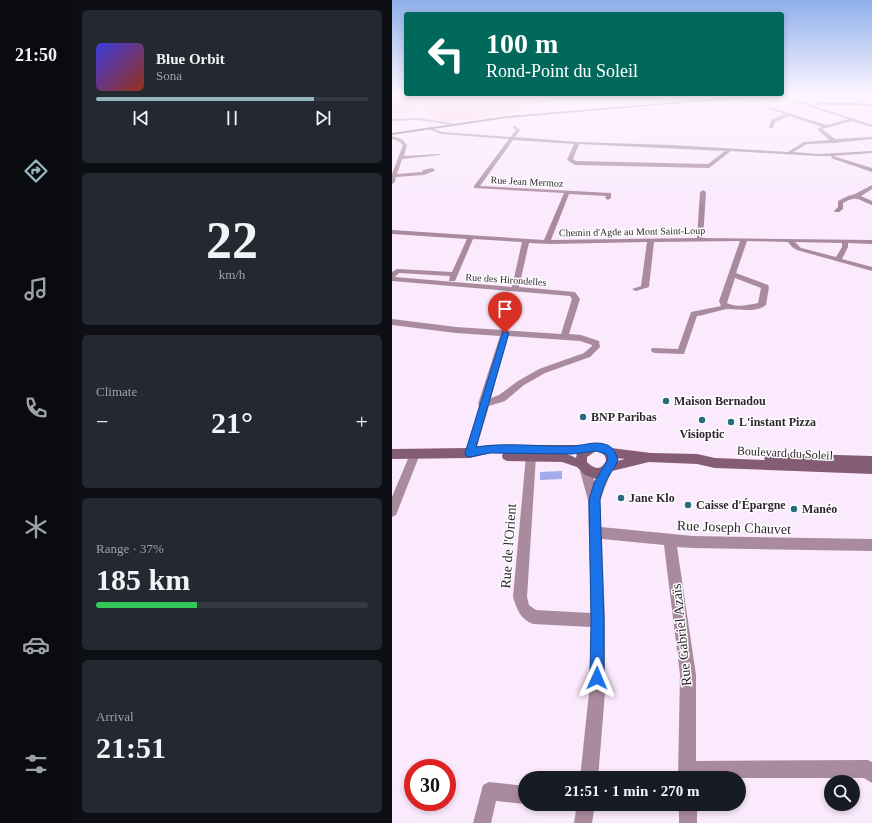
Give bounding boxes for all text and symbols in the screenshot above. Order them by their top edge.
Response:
icon: left [420,28,472,80]
text: 100 m [486,28,558,59]
text: 21:50 [15,45,57,65]
text: Blue Orbit [156,51,225,67]
text: Rond-Point du Soleil [486,61,638,81]
text: Sona [156,68,182,83]
icon: previous [130,107,152,129]
icon: pause [221,107,243,129]
icon: next [312,107,334,129]
icon: directions [22,157,50,185]
street label: Rue Jean Mermoz [490,174,564,189]
text: 22 [206,212,258,269]
street label: Chemin d'Agde au Mont Saint-Loup [559,225,705,238]
text: km/h [219,267,245,282]
street label: Rue des Hirondelles [465,271,547,288]
icon: music [22,275,50,303]
pin [488,292,522,333]
icon: arrive [494,298,516,320]
text: Climate [96,384,137,399]
icon: phone [22,394,50,422]
place label: Maison Bernadou [674,394,766,408]
marker: Maison Bernadou [661,396,671,406]
text: 21° [211,406,253,439]
text: − [96,409,108,434]
text: + [356,409,368,434]
place label: BNP Paribas [591,410,657,424]
marker: BNP Paribas [578,412,588,422]
marker: Visioptic [697,415,707,425]
place label: L'instant Pizza [739,415,816,429]
marker: L'instant Pizza [726,417,736,427]
place label: Visioptic [680,427,725,441]
street label: Boulevard du Soleil [737,443,834,463]
place label: Jane Klo [629,491,675,505]
marker: Jane Klo [616,493,626,503]
place label: Caisse d'Épargne [696,498,786,512]
marker: Caisse d'Épargne [683,500,693,510]
place label: Manéo [802,502,837,516]
street label: Rue de l'Orient [498,503,519,589]
marker: Manéo [789,504,799,514]
icon: climate [22,513,50,541]
street label: Rue Joseph Chauvet [677,518,791,537]
text: Range · 37% [96,541,164,556]
text: 185 km [96,563,190,596]
street label: Rue Gabriel Azaïs [669,583,694,687]
icon: car [22,631,50,659]
position arrow [576,657,618,699]
text: Arrival [96,709,134,724]
text: 21:51 [96,731,166,764]
icon: filters [22,750,50,778]
speed limit sign: 30 [404,759,456,811]
map controls [824,775,860,811]
button: search [824,775,860,811]
text: 21:51 · 1 min · 270 m [565,783,700,799]

